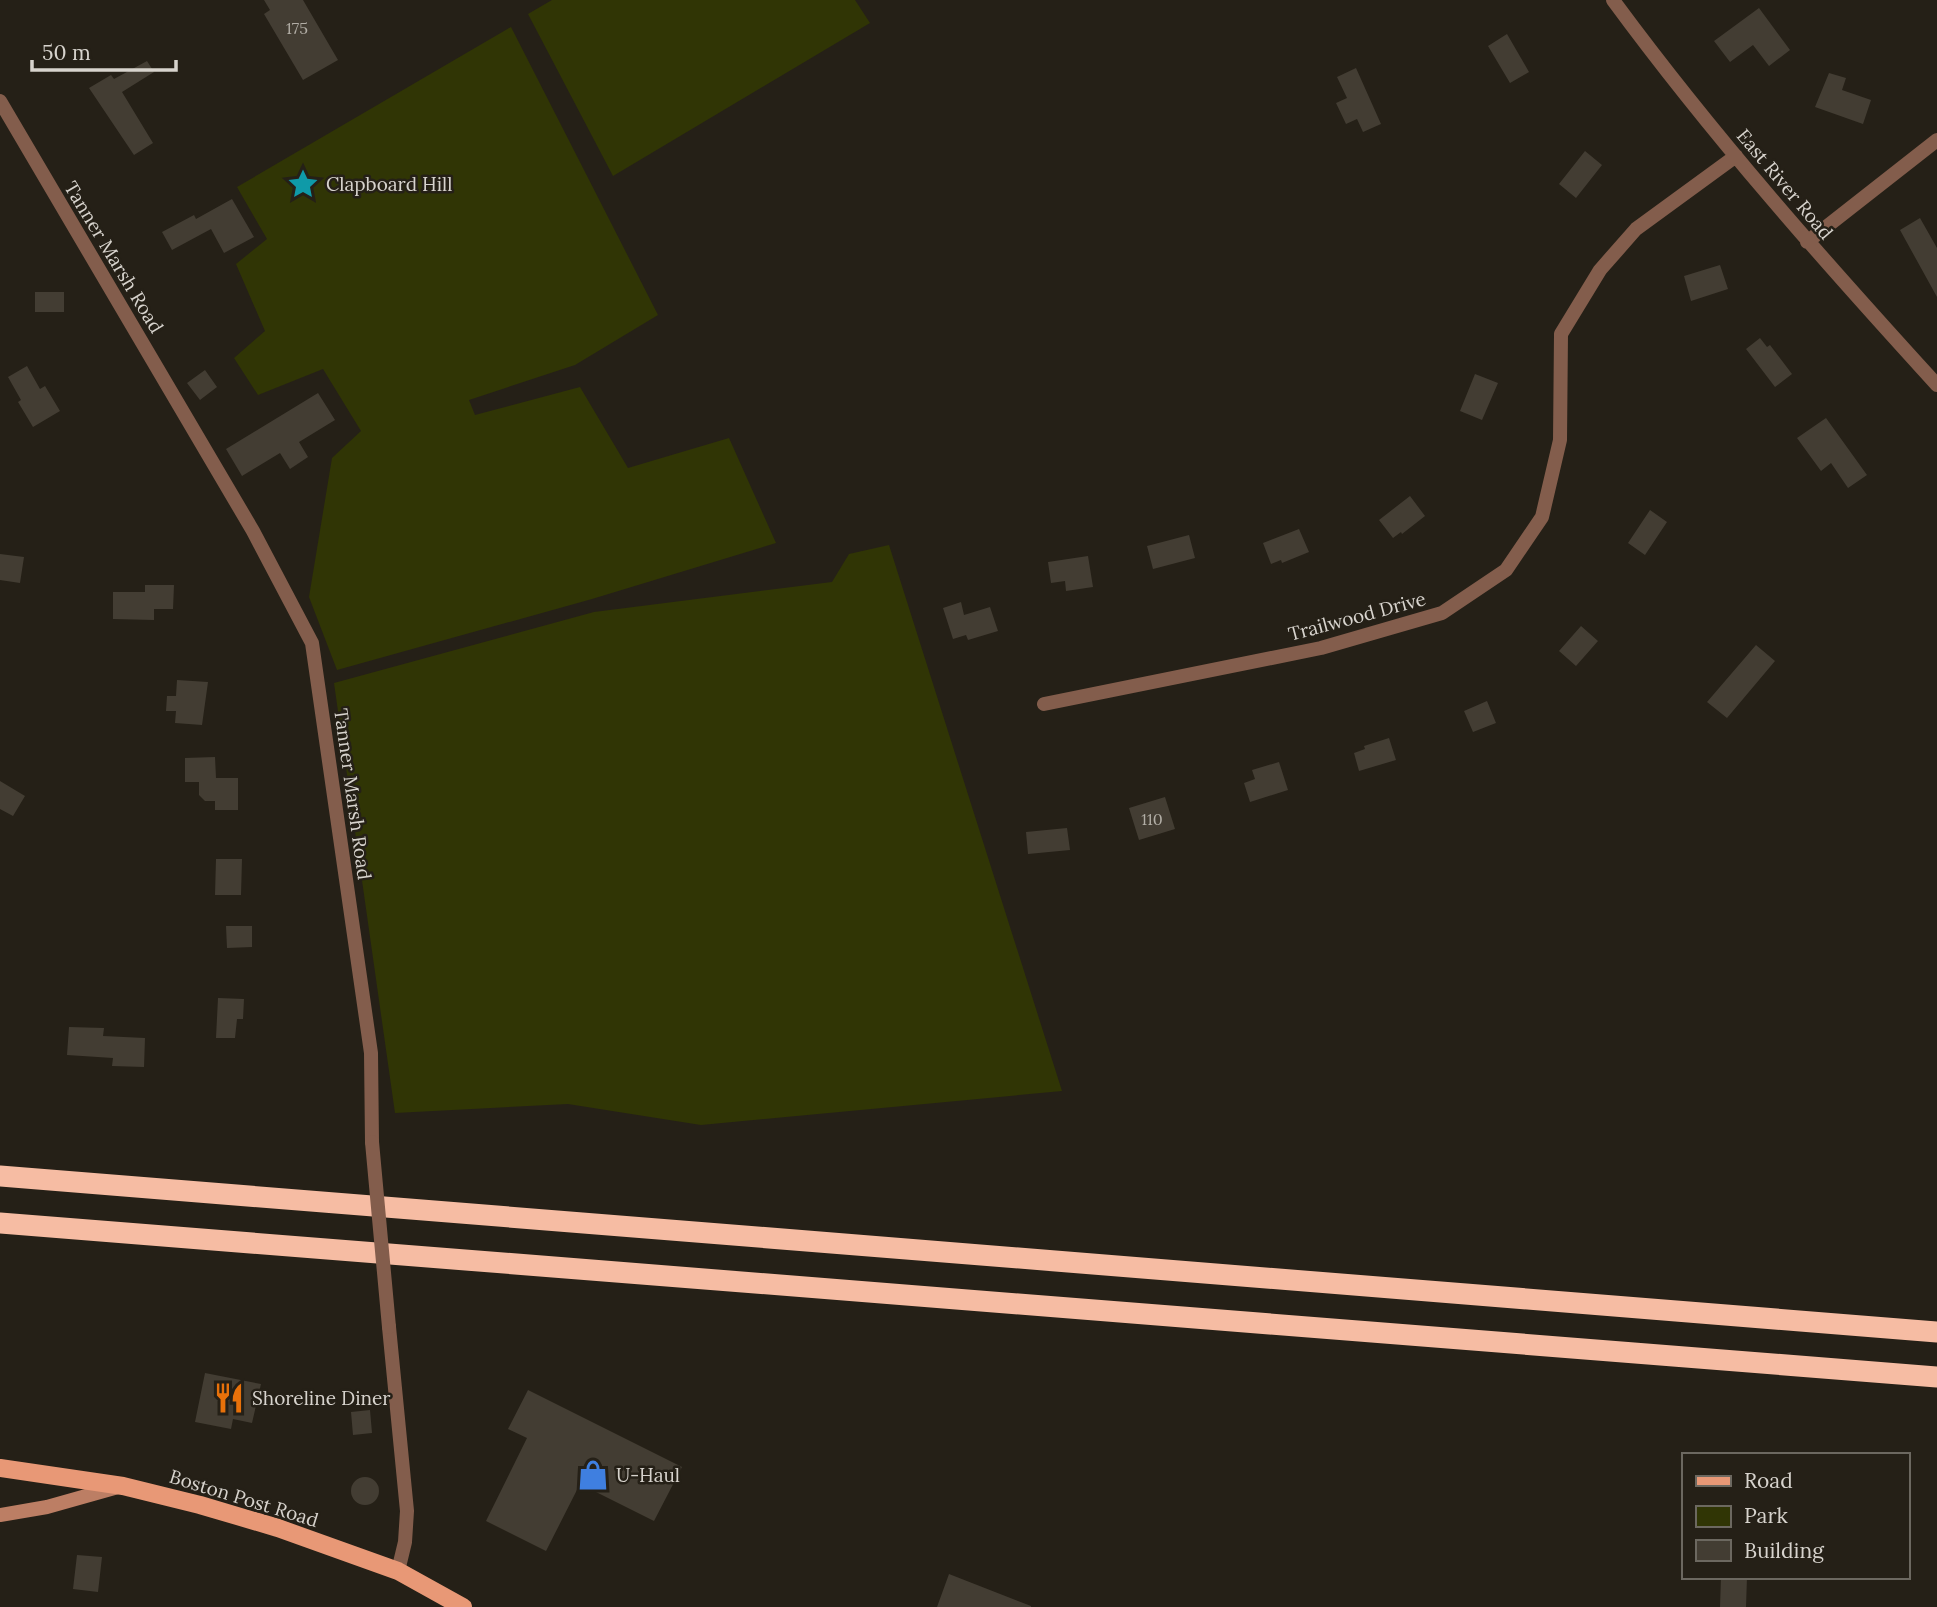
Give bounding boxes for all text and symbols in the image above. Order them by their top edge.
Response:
house number: 175 [286,18,308,38]
scale bar [32,28,175,72]
text: 50 m [42,39,91,66]
street label: East River Road [1732,124,1838,244]
place icon: Clapboard Hill [286,167,320,201]
place label: Clapboard Hill [326,172,452,196]
street label: Tanner Marsh Road [59,177,169,337]
street label: Trailwood Drive [1286,586,1428,646]
street label: Tanner Marsh Road [329,707,377,881]
house number: 110 [1141,809,1163,829]
restaurant icon: Shoreline Diner [212,1381,246,1415]
place label: Shoreline Diner [252,1386,391,1410]
legend [1682,1453,1909,1579]
shop icon: U-Haul [576,1458,610,1492]
place label: U-Haul [616,1463,680,1487]
street label: Boston Post Road [167,1464,321,1532]
text: Road [1744,1467,1793,1494]
text: Park [1744,1502,1788,1529]
text: Building [1744,1537,1824,1564]

